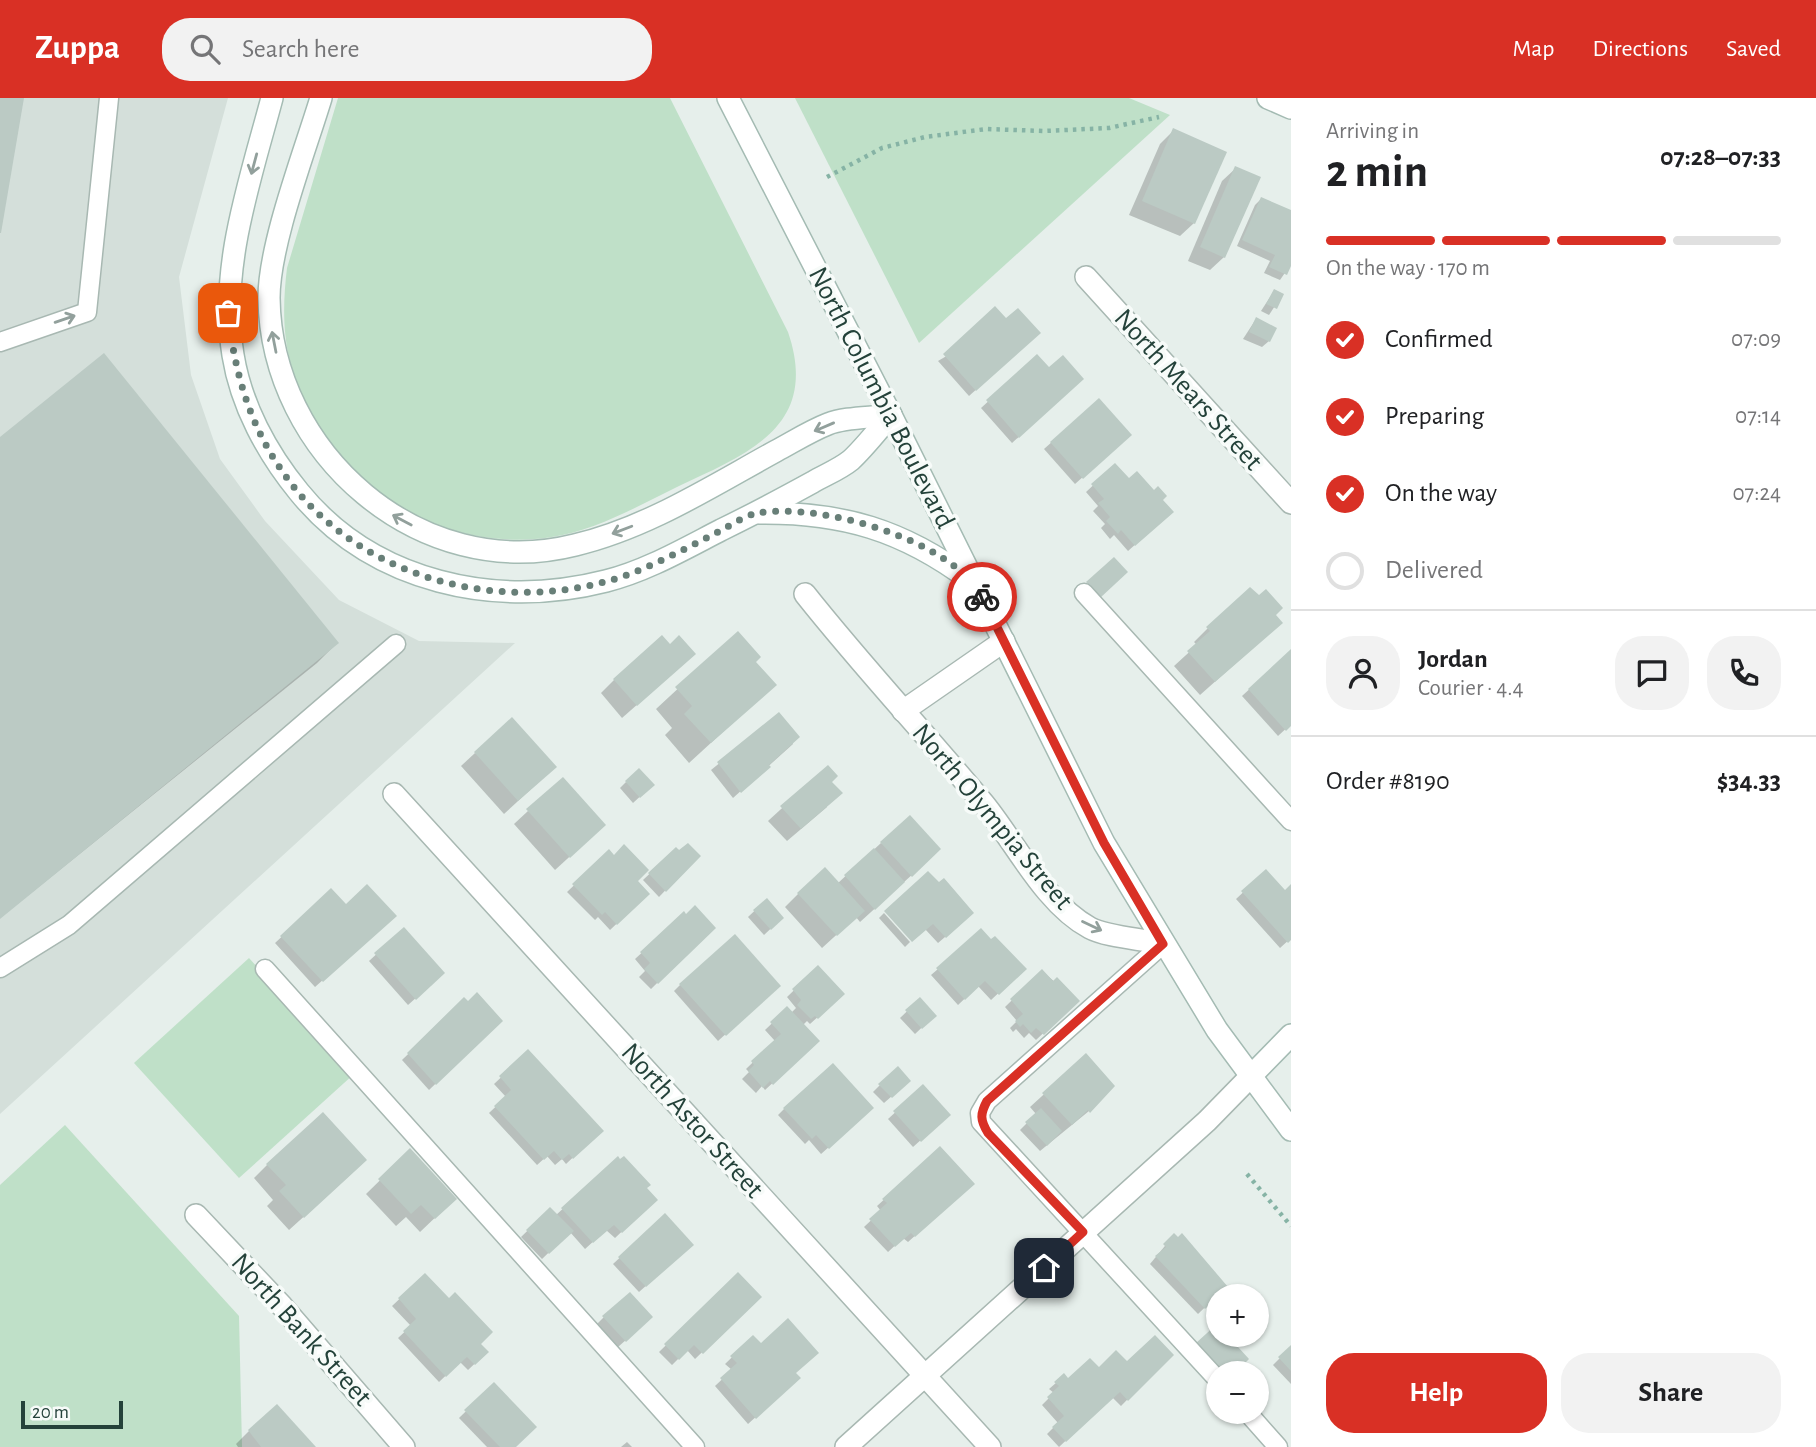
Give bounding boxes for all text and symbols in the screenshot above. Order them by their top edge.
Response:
search box [162,18,652,81]
icon: search [186,30,224,68]
text: Zuppa [35,32,120,65]
text: Search here [242,36,359,62]
text: Map [1512,37,1554,61]
text: Directions [1592,37,1688,61]
text: Saved [1726,37,1781,61]
text: Arriving in [1326,120,1419,143]
text: 07:28–07:33 [1660,144,1781,170]
text: 2 min [1326,149,1428,195]
one-way arrow [247,152,260,175]
text: On the way · 170 m [1326,257,1490,280]
street label: North Columbia Boulevard [803,263,959,533]
pin [198,283,258,343]
icon: bag [209,294,247,332]
street label: North Mears Street [1109,304,1267,476]
one-way arrow [53,312,75,324]
icon: check [1326,321,1364,359]
text: Confirmed [1385,326,1493,352]
text: 07:09 [1731,328,1781,351]
one-way arrow [266,331,280,354]
icon: check [1326,398,1364,436]
text: Preparing [1385,403,1484,429]
text: 07:14 [1735,405,1781,428]
one-way arrow [814,421,835,434]
icon: check [1326,475,1364,513]
text: On the way [1385,480,1497,506]
text: 07:24 [1732,482,1781,505]
one-way arrow [393,513,413,527]
one-way arrow [611,524,633,537]
text: Delivered [1385,557,1483,583]
courier [947,562,1017,632]
icon: bike [963,578,1001,616]
button: person [1326,636,1400,710]
button: chat [1615,636,1689,710]
button: phone [1707,636,1781,710]
text: Jordan [1418,646,1488,672]
text: Courier · 4.4 [1418,677,1524,700]
street label: North Olympia Street [906,719,1078,915]
text: Order #8190 [1326,768,1450,794]
text: $34.33 [1717,768,1781,794]
one-way arrow [1081,920,1102,933]
street label: North Astor Street [616,1038,768,1204]
pin [1014,1238,1074,1298]
street label: North Bank Street [225,1248,377,1412]
icon: home [1025,1249,1063,1287]
map controls [1206,1284,1269,1424]
button: + [1206,1284,1269,1347]
button: Help [1326,1353,1547,1433]
button: Share [1561,1353,1781,1433]
button: − [1206,1361,1269,1424]
scale bar [21,1398,122,1430]
text: 20 m [32,1403,69,1422]

